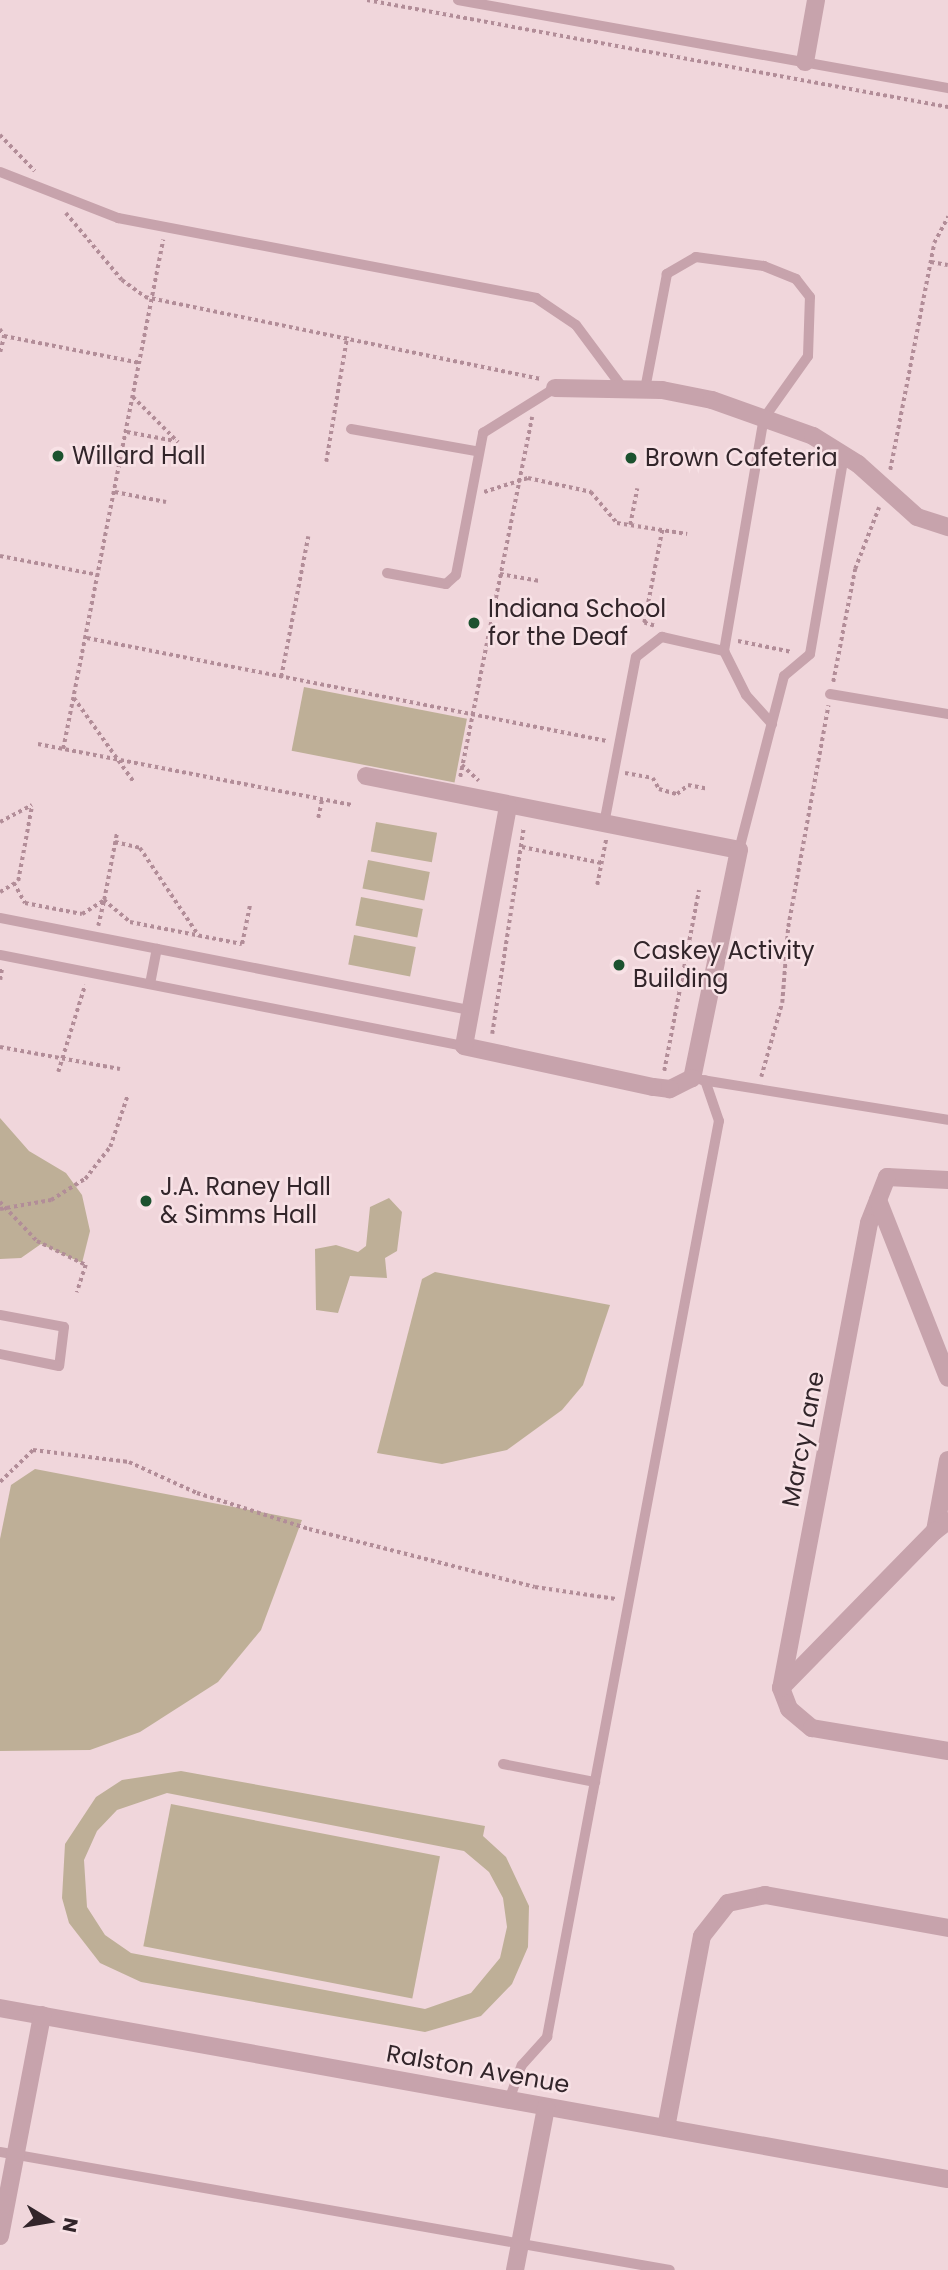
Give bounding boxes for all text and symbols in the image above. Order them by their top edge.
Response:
place label: Willard Hall [72,442,206,470]
place label: Brown Cafeteria [645,444,838,472]
marker: Willard Hall [50,448,66,464]
marker: Brown Cafeteria [623,450,639,466]
place label: Indiana School for the Deaf [488,595,666,651]
marker: Indiana School for the Deaf [466,615,482,631]
place label: Caskey Activity Building [633,937,814,993]
marker: Caskey Activity Building [611,957,627,973]
place label: J.A. Raney Hall & Simms Hall [160,1173,331,1229]
marker: J.A. Raney Hall & Simms Hall [138,1193,154,1209]
street label: Marcy Lane [776,1369,830,1509]
street label: Ralston Avenue [384,2039,572,2099]
north arrow [14,2186,84,2256]
text: N [55,2216,85,2235]

